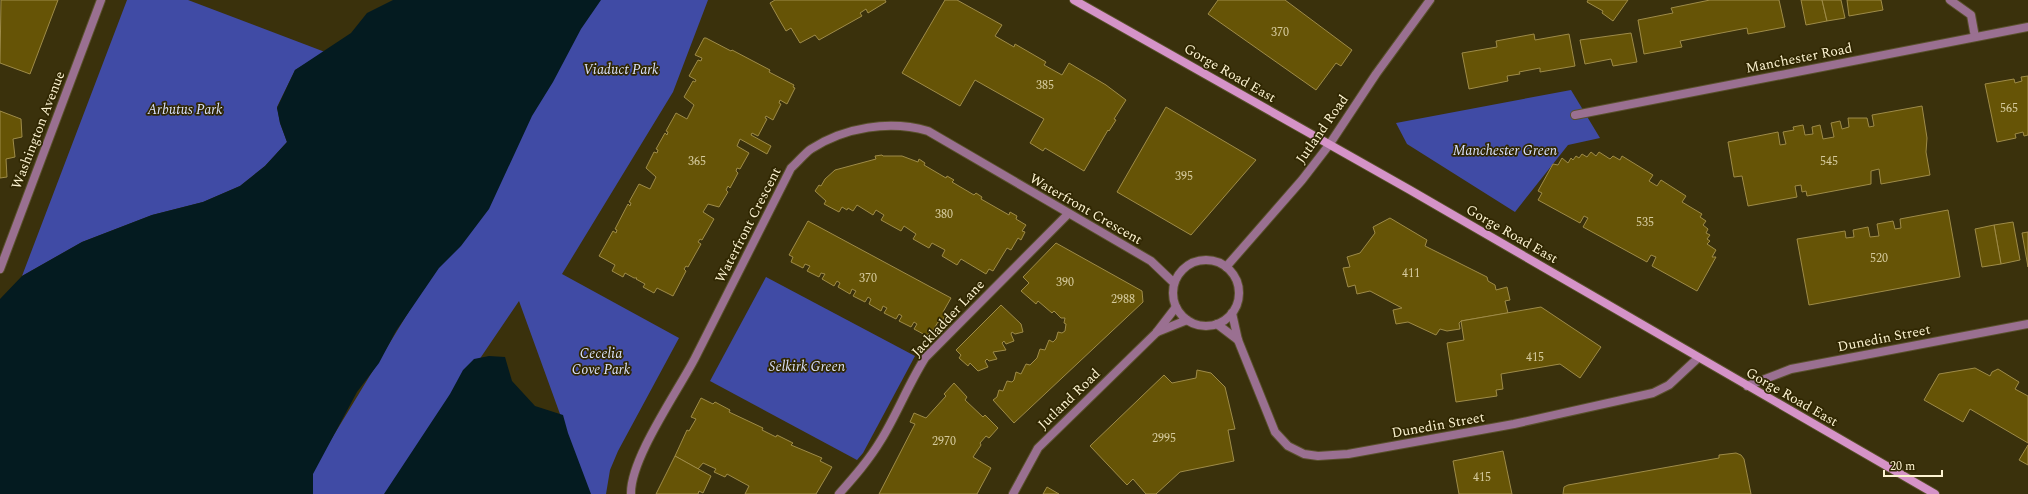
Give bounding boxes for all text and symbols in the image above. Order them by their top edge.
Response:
house number: 370 [1271,23,1289,42]
street label: Manchester Road [1744,37,1854,79]
street label: Gorge Road East [1180,38,1280,108]
park label: Viaduct Park [583,59,659,80]
street label: Washington Avenue [6,68,70,192]
house number: 385 [1036,76,1054,95]
street label: Jutland Road [1290,90,1354,168]
park label: Arbutus Park [146,99,223,120]
house number: 565 [2000,99,2018,118]
park label: Manchester Green [1453,140,1558,161]
house number: 365 [688,152,706,171]
house number: 545 [1820,152,1838,171]
street label: Waterfront Crescent [710,163,786,287]
house number: 395 [1175,167,1193,186]
street label: Waterfront Crescent [1026,168,1146,250]
street label: Gorge Road East [1462,199,1562,269]
house number: 380 [935,205,953,224]
house number: 535 [1636,213,1654,232]
house number: 520 [1870,249,1888,268]
house number: 411 [1402,264,1420,283]
house number: 370 [859,269,877,288]
house number: 390 [1056,273,1074,292]
street label: Jackladder Lane [906,274,990,361]
house number: 2988 [1111,290,1135,309]
street label: Dunedin Street [1836,319,1932,357]
park label: Cecelia Cove Park [572,343,631,380]
house number: 415 [1526,348,1544,367]
park label: Selkirk Green [769,356,846,377]
street label: Gorge Road East [1742,362,1842,432]
street label: Jutland Road [1033,363,1105,434]
street label: Dunedin Street [1390,406,1486,444]
house number: 2995 [1152,429,1176,448]
house number: 2970 [932,432,956,451]
scale bar [1884,452,1942,478]
text: 20 m [1890,457,1915,476]
house number: 415 [1473,468,1491,487]

